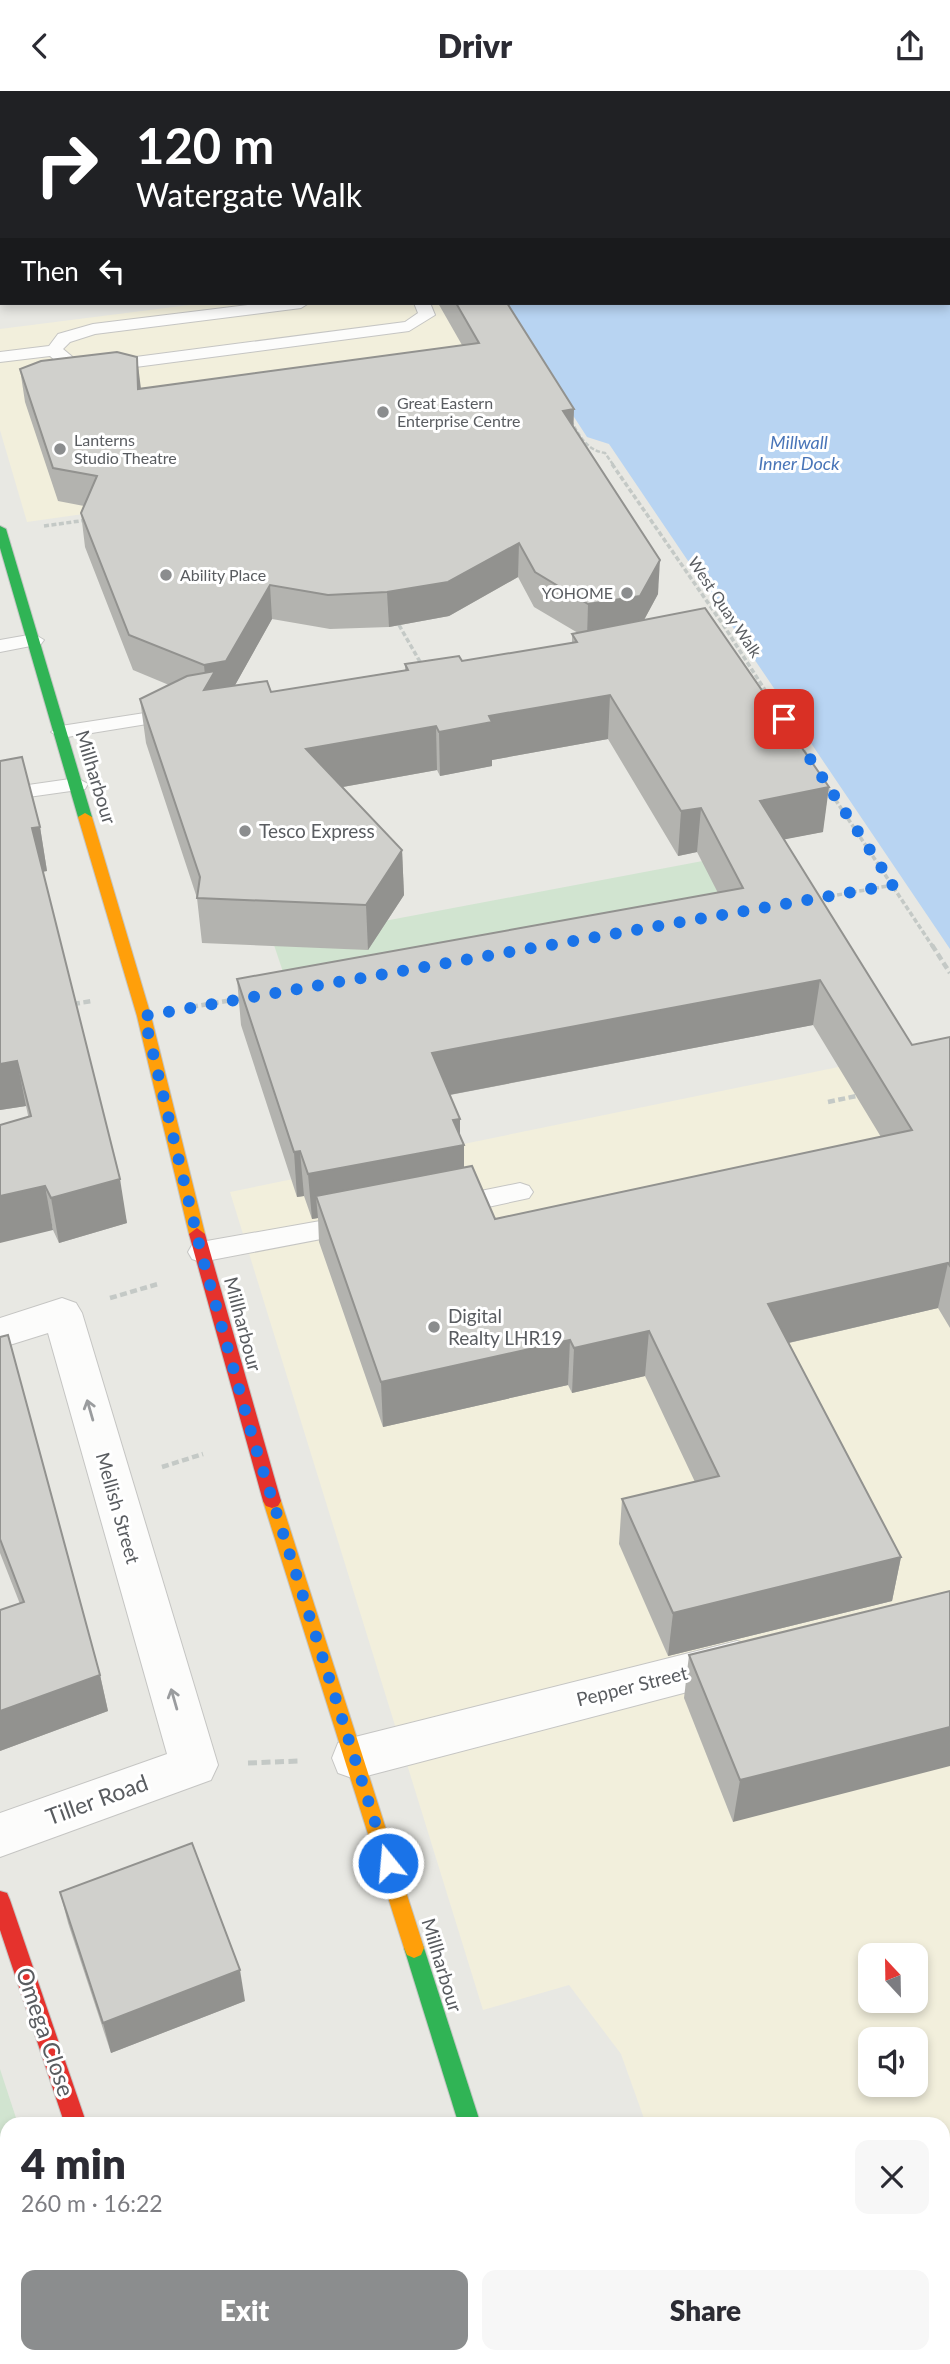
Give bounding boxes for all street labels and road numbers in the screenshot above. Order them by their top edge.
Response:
street label: West Quay Walk [685,553,767,661]
street label: Millharbour [71,727,122,827]
street label: Millharbour [220,1274,267,1374]
street label: Mellish Street [92,1450,145,1566]
street label: Pepper Street [574,1661,690,1710]
street label: Tiller Road [42,1768,152,1830]
street label: Millharbour [417,1915,468,2015]
street label: Omega Close [11,1964,81,2100]

